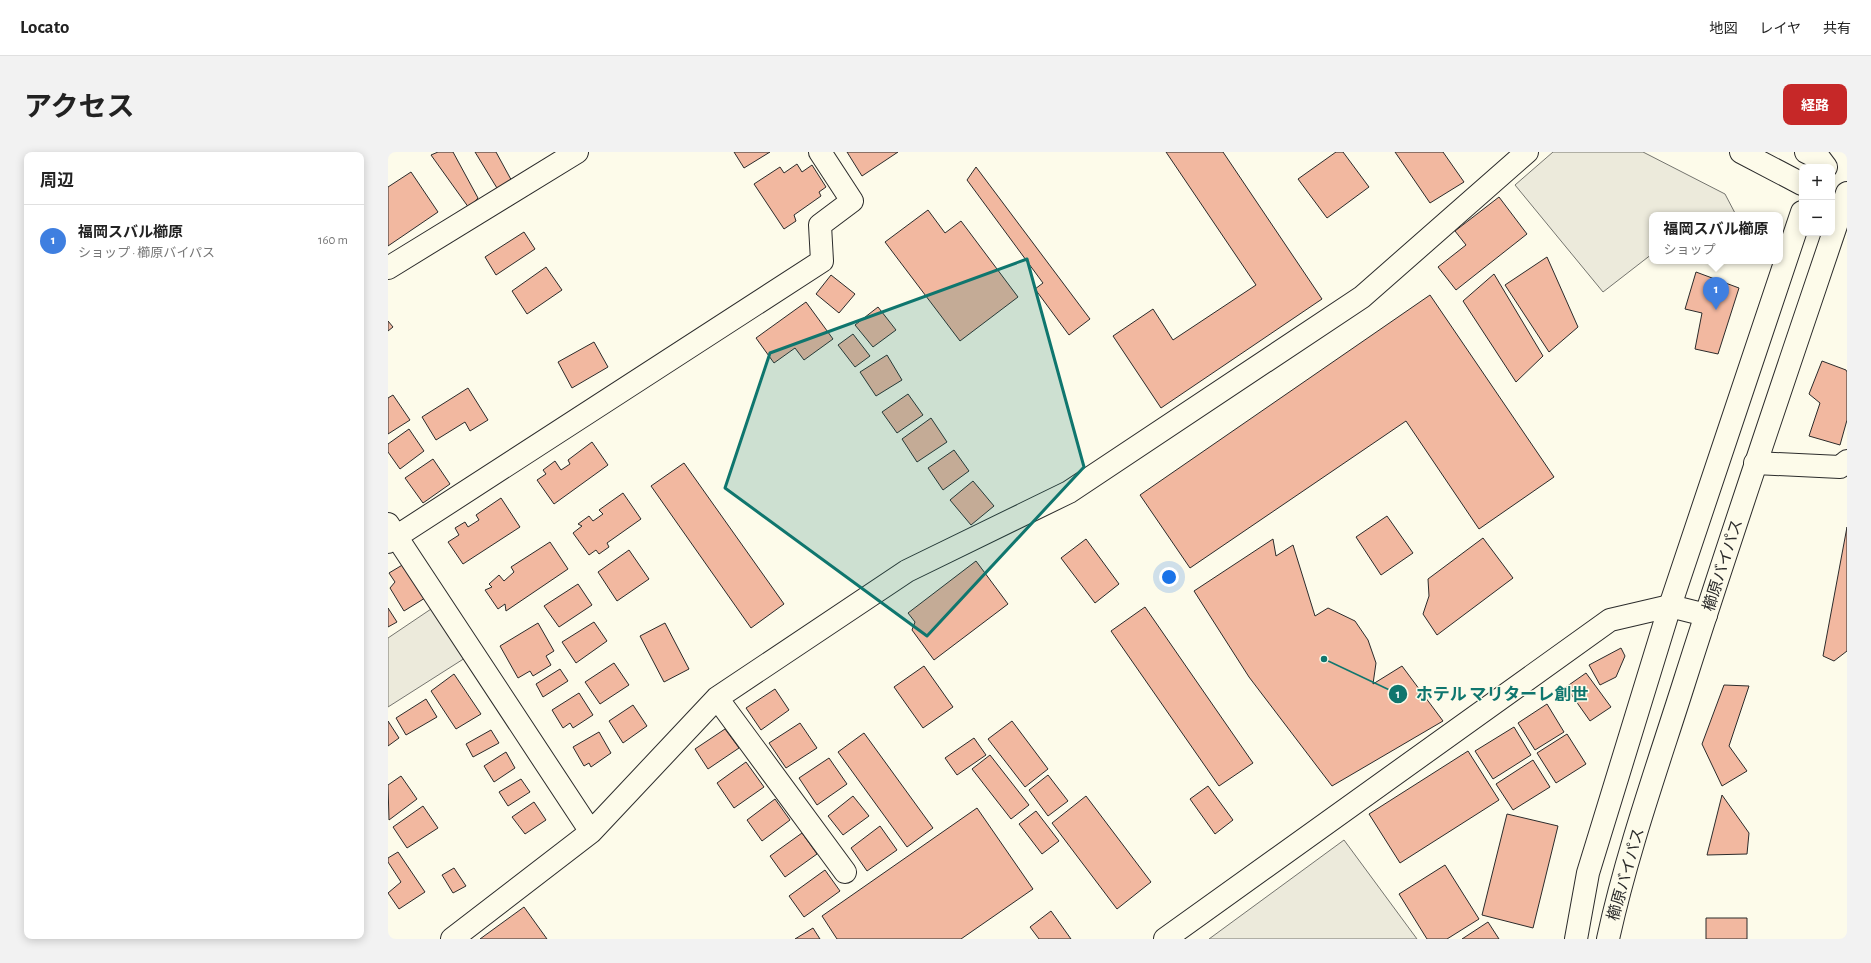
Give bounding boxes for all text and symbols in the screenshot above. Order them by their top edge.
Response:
text: Locato [20,18,69,37]
text: 地図 [1709,22,1737,36]
text: レイヤ [1759,22,1801,36]
text: 共有 [1823,22,1851,36]
button: 経路 [1783,84,1847,125]
text: アクセス [24,94,135,122]
map controls [1799,164,1835,236]
button: + [1799,164,1835,200]
text: 周辺 [40,172,74,189]
button: − [1799,200,1835,236]
popup [1649,212,1783,264]
text: 福岡スバル櫛原 [1663,222,1769,237]
text: 福岡スバル櫛原 [78,225,183,240]
text: 1 [51,234,55,247]
text: 160 m [318,234,348,247]
text: ショップ [1663,244,1716,257]
text: ショップ · 櫛原バイパス [78,247,215,260]
pin: 1 [1703,277,1729,310]
street label: 櫛原バイパス [1700,517,1745,613]
your location [1159,567,1179,587]
callout: ホテル マリターレ創世 [1388,679,1596,708]
text: ホテル マリターレ創世 [1416,685,1588,703]
text: 1 [1396,688,1400,700]
street label: 櫛原バイパス [1604,826,1647,922]

